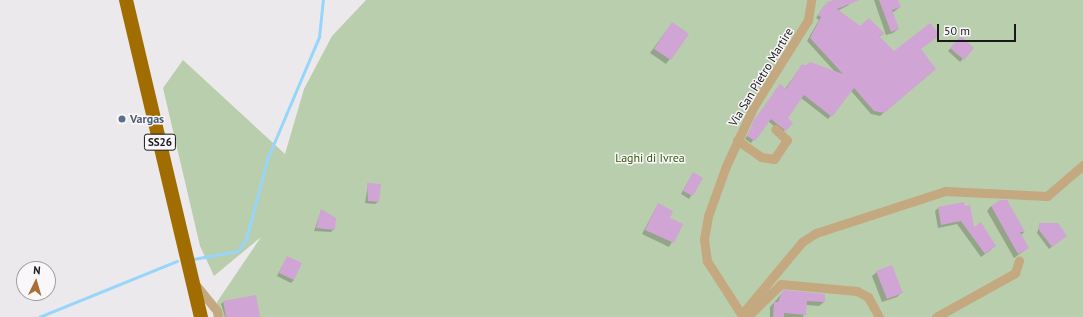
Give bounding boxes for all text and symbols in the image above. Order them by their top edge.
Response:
scale bar [939,16,1018,42]
text: 50 m [944,23,970,38]
street label: Via San Pietro Martire [726,25,796,129]
place label: Vargas [130,112,164,126]
marker: Vargas [117,114,127,124]
road number: SS26 [143,133,177,151]
park label: Laghi di Ivrea [615,151,685,165]
north arrow [16,261,56,301]
text: N [33,263,41,277]

